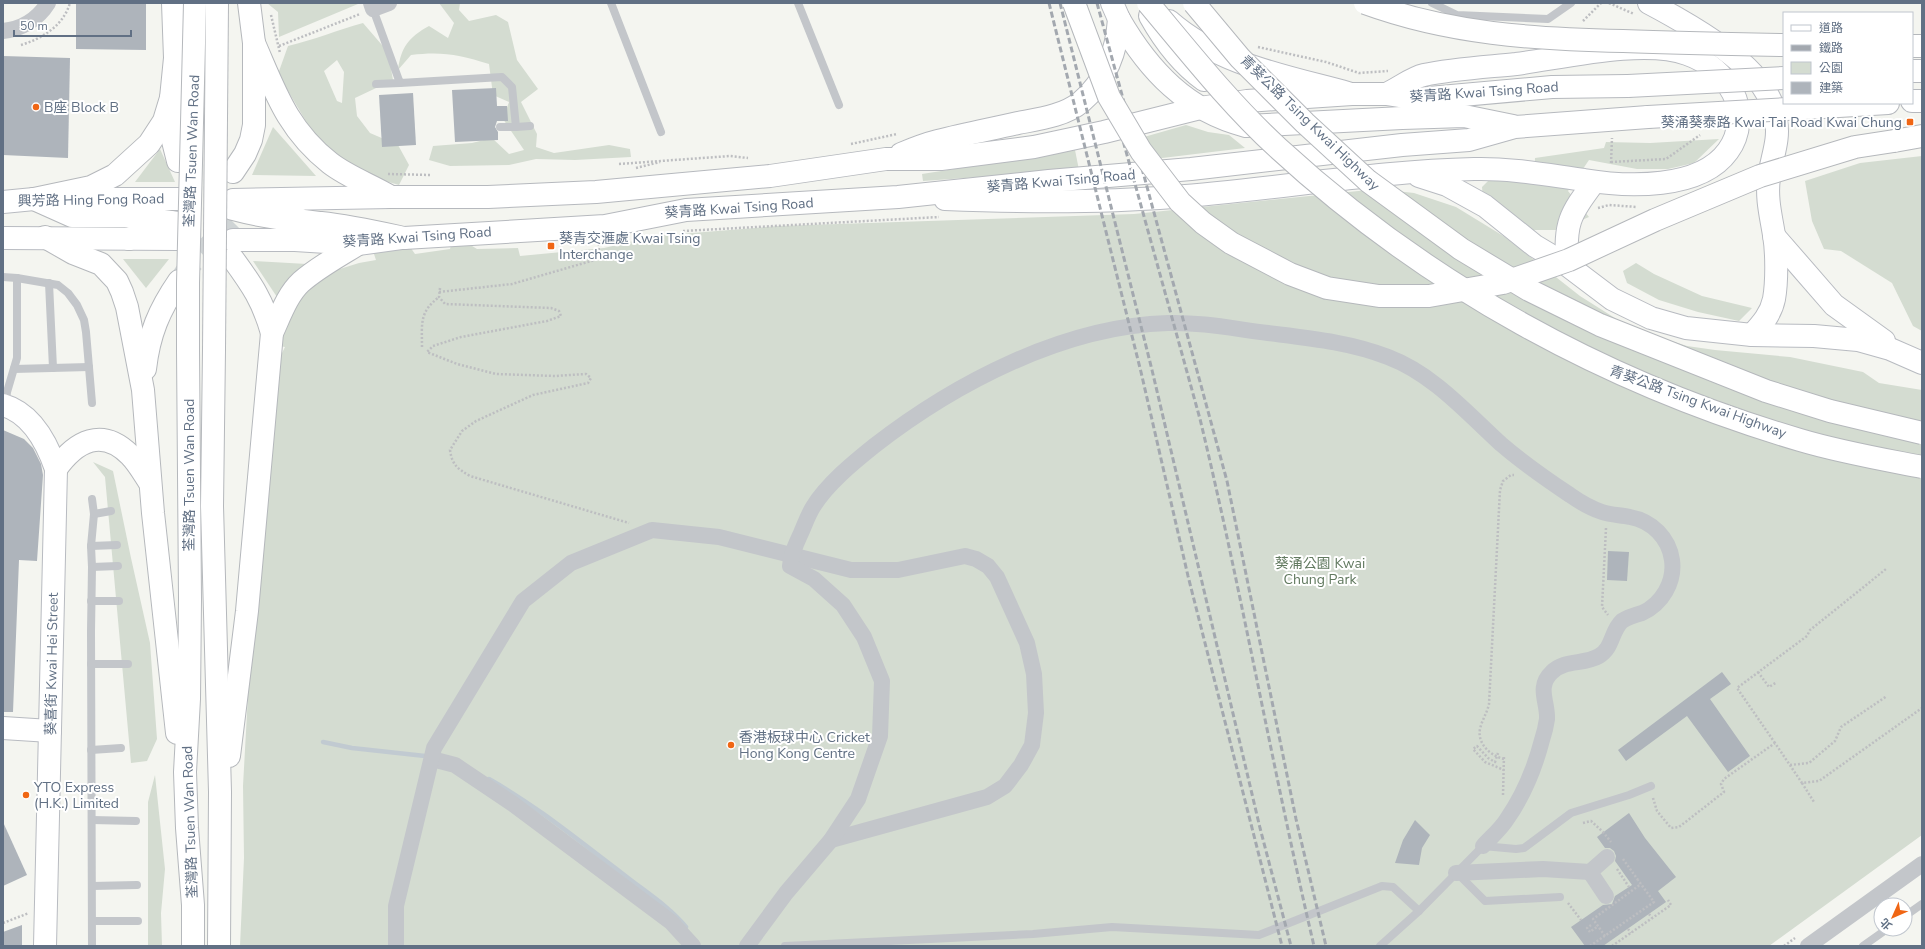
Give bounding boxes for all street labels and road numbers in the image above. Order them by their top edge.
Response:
street label: 青葵公路 Tsing Kwai Highway [1236,51,1384,195]
street label: 荃灣路 Tsuen Wan Road [180,74,204,228]
street label: 葵青路 Kwai Tsing Road [1409,77,1559,107]
street label: 葵青路 Kwai Tsing Road [986,165,1136,197]
street label: 興芳路 Hing Fong Road [17,189,165,211]
street label: 葵青路 Kwai Tsing Road [664,193,814,223]
street label: 葵青路 Kwai Tsing Road [342,222,492,252]
street label: 青葵公路 Tsing Kwai Highway [1607,361,1790,443]
street label: 荃灣路 Tsuen Wan Road [180,399,199,551]
street label: 葵喜街 Kwai Hei Street [41,592,63,736]
street label: 荃灣路 Tsuen Wan Road [178,745,202,899]

